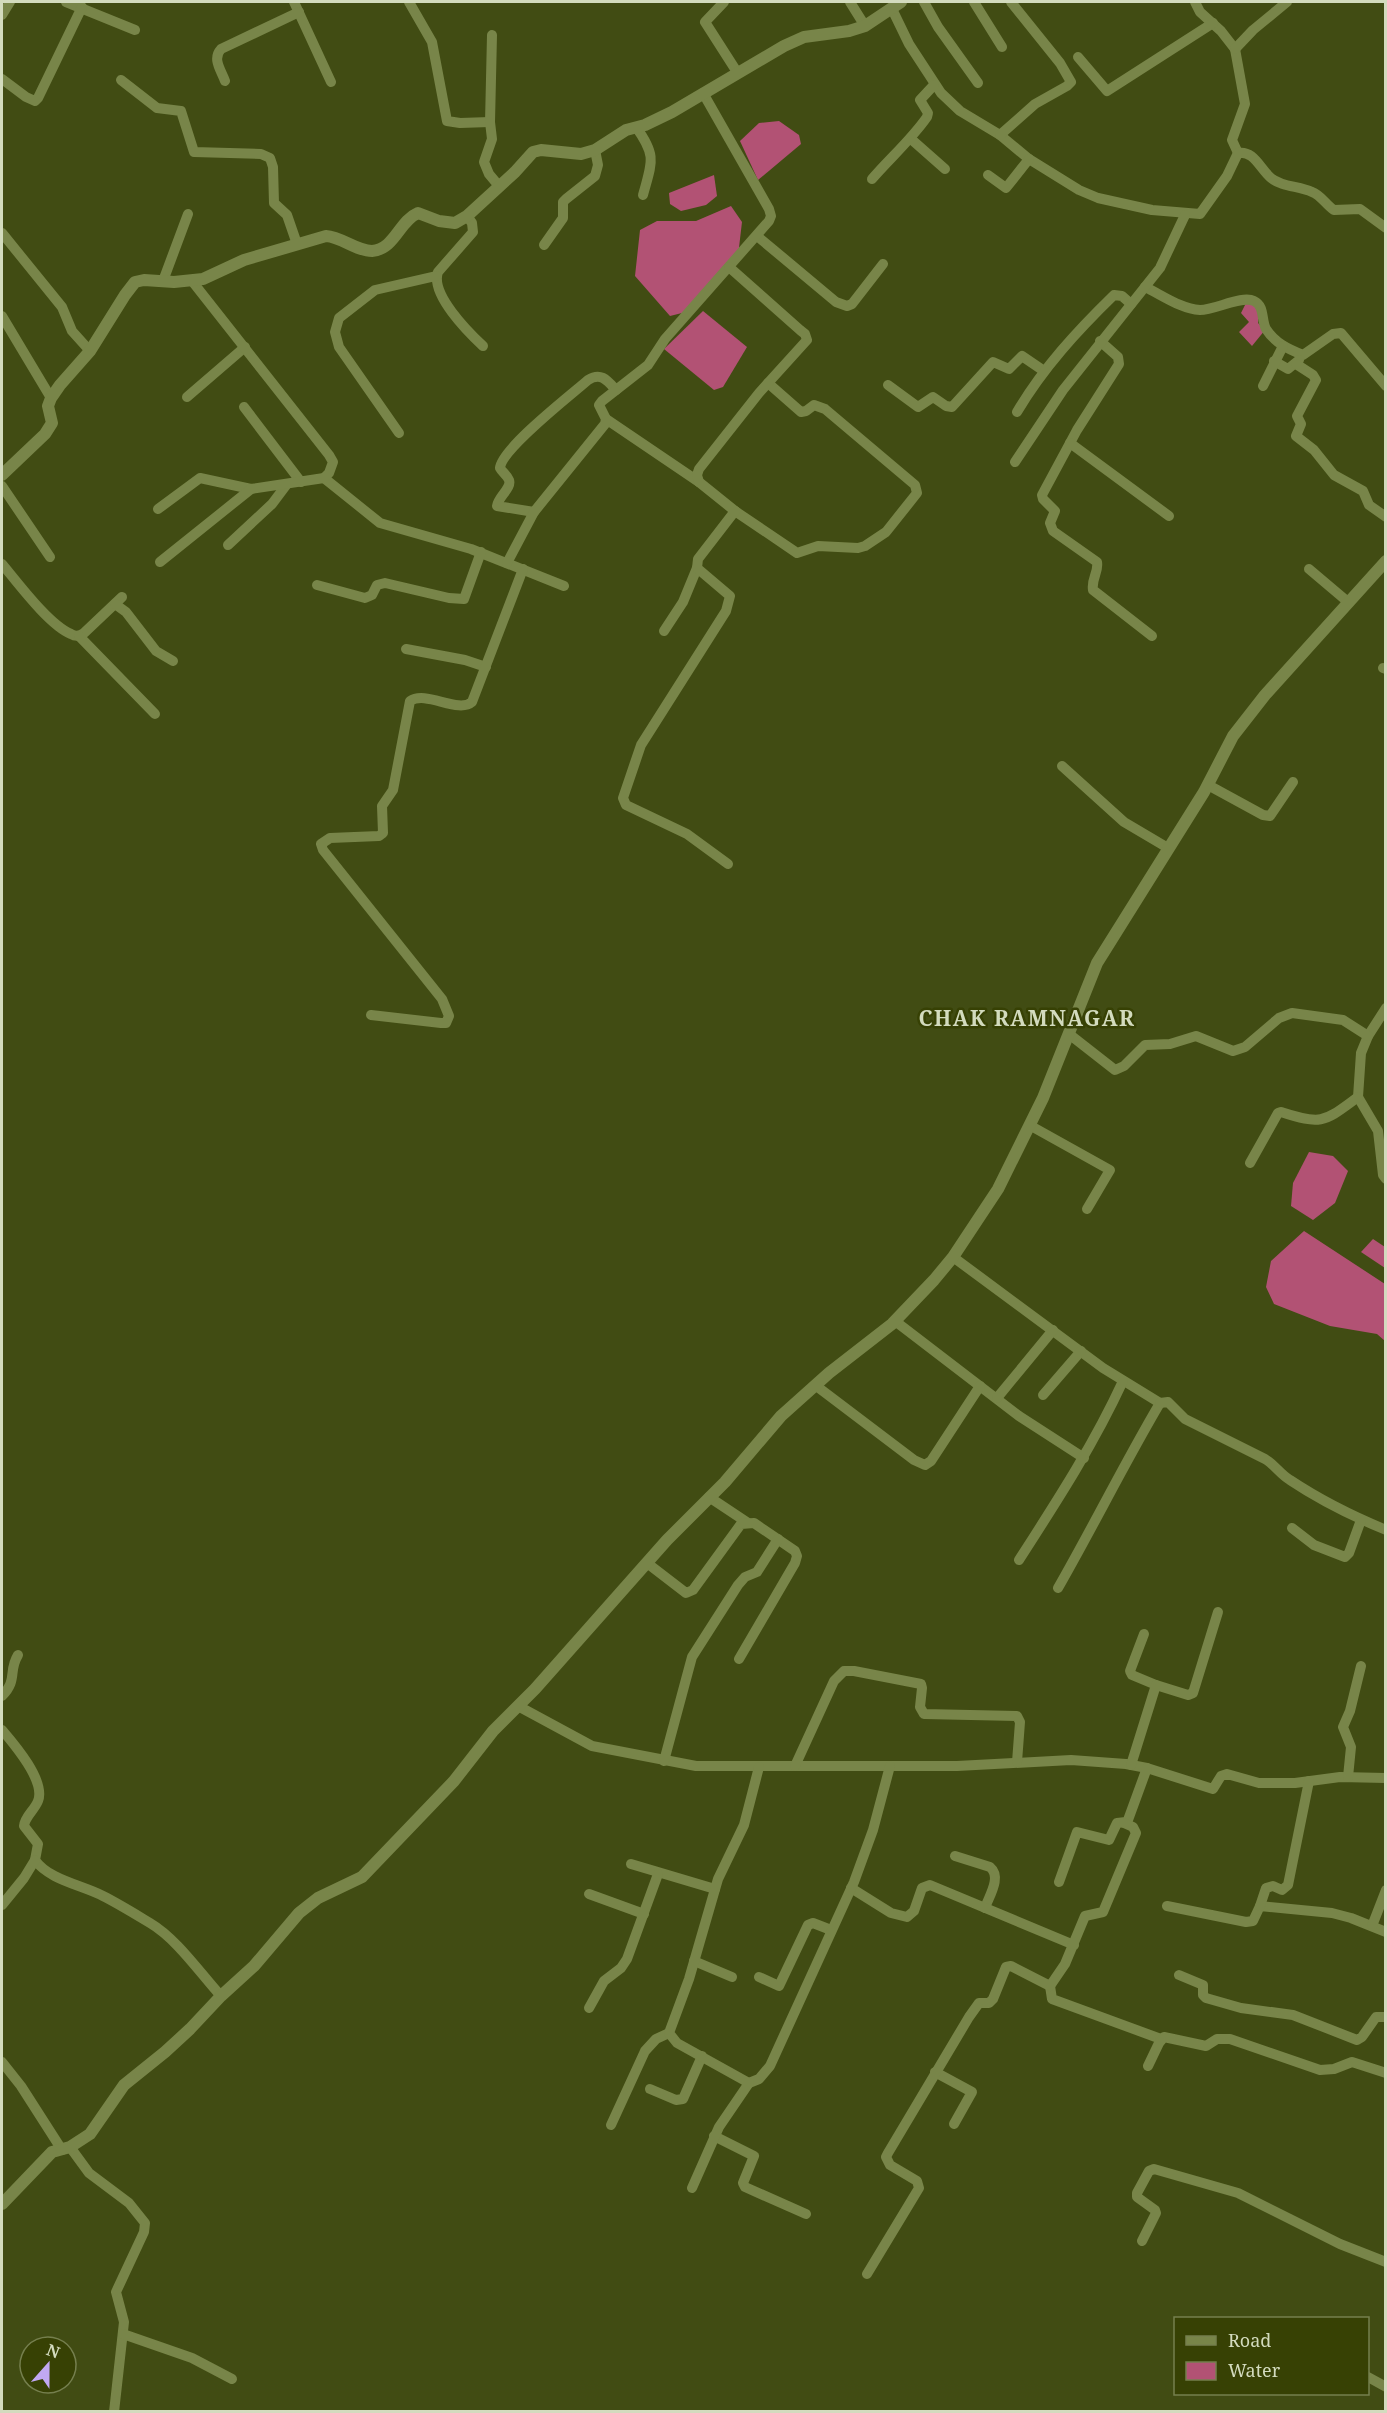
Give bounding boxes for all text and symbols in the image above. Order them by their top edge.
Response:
district label: CHAK RAMNAGAR [918,1004,1136,1032]
legend [1174,2317,1369,2395]
text: Road [1228,2328,1271,2352]
north arrow [18,2335,78,2395]
text: N [44,2338,64,2364]
text: Water [1228,2358,1281,2382]

